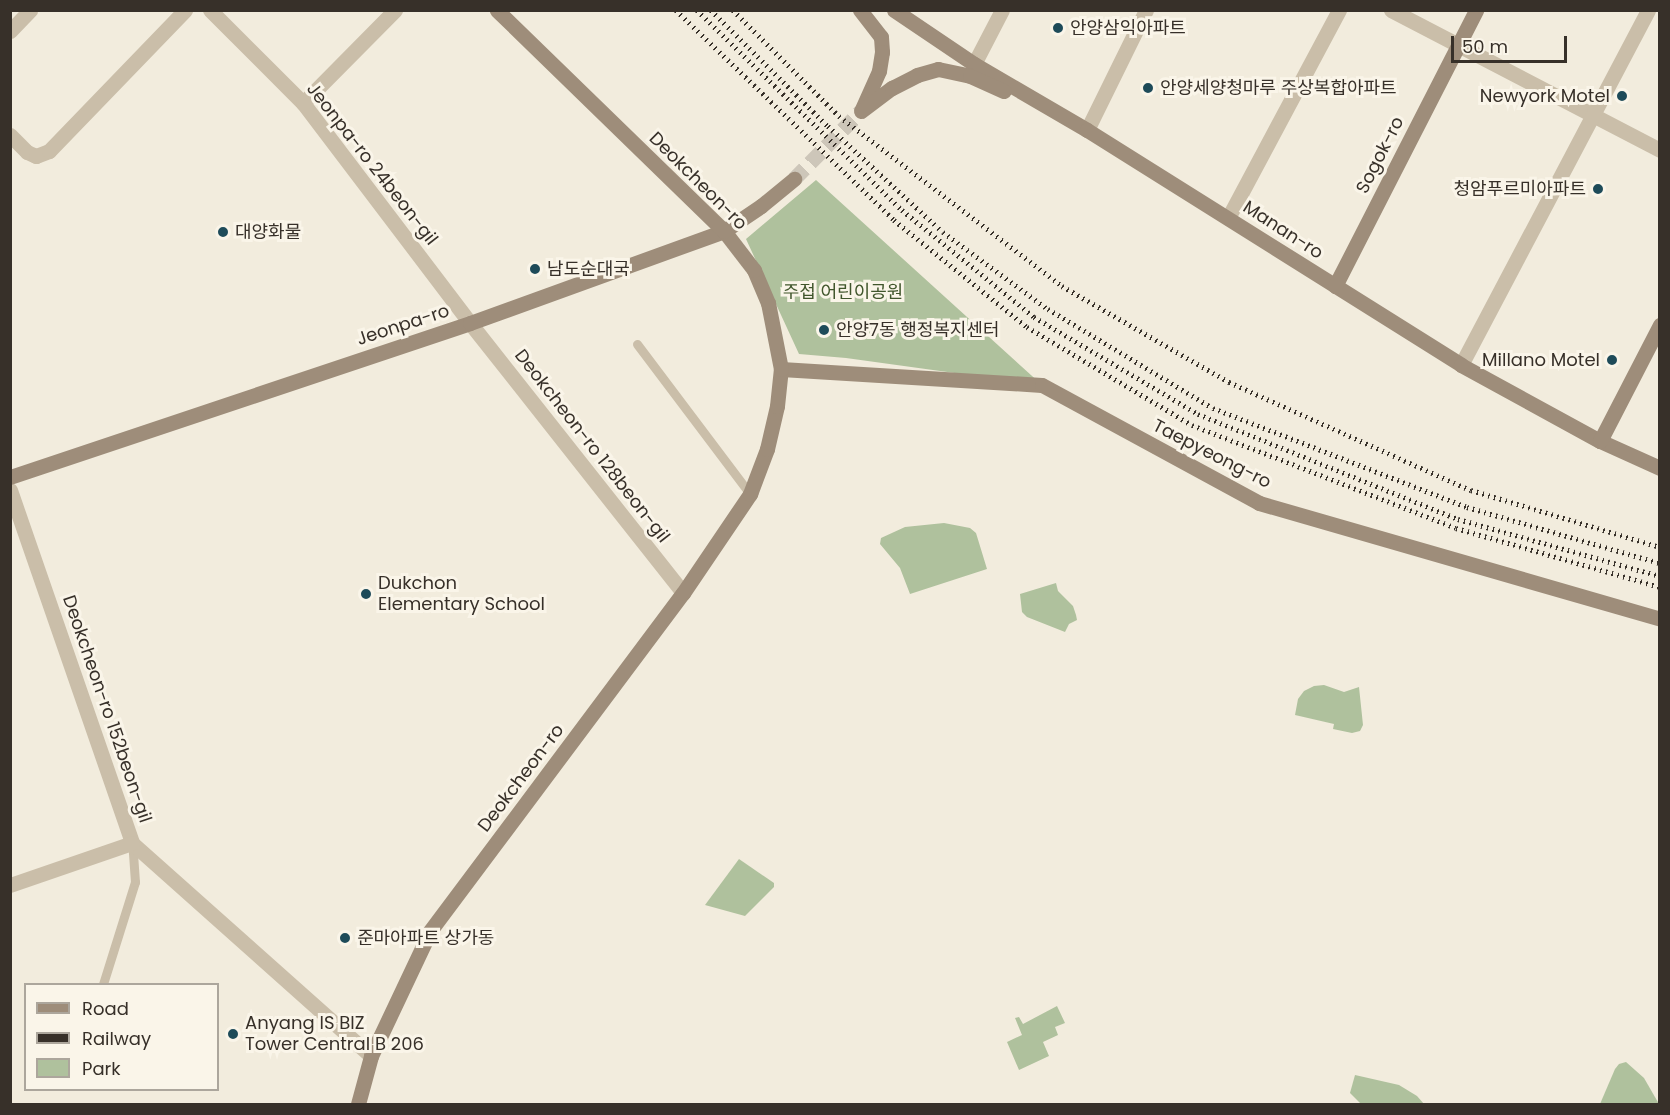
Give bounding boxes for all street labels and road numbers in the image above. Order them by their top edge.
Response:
street label: Jeonpa-ro 24beon-gil [302,79,442,249]
street label: Sogok-ro [1351,113,1409,197]
street label: Deokcheon-ro [645,128,751,234]
street label: Manan-ro [1239,196,1327,264]
street label: Jeonpa-ro [354,300,452,350]
street label: Deokcheon-ro 128beon-gil [510,345,674,547]
street label: Taepyeong-ro [1149,415,1275,493]
street label: Deokcheon-ro 152beon-gil [58,592,156,826]
street label: Deokcheon-ro [473,720,569,836]

